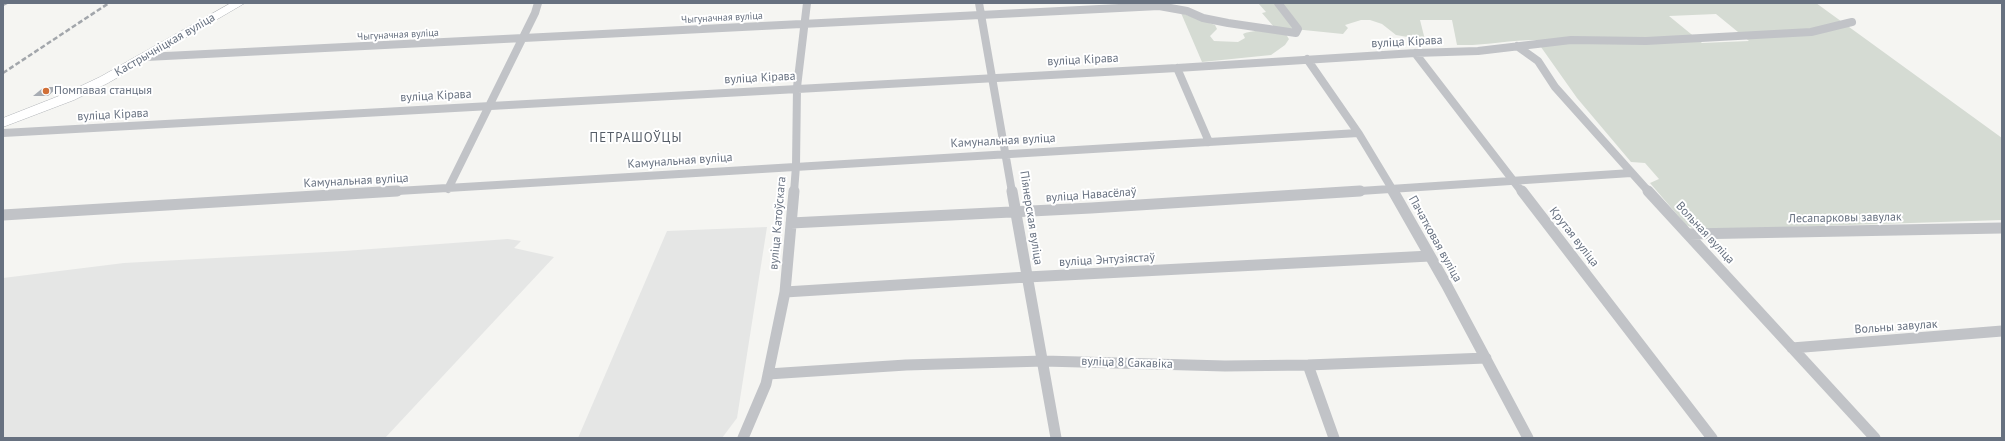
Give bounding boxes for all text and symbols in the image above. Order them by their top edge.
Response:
street label: Кастрычніцкая вуліца [112,10,218,80]
street label: Чыгуначная вуліца [681,10,763,26]
street label: Чыгуначная вуліца [357,27,439,43]
street label: вуліца Кірава [1371,33,1443,51]
street label: вуліца Кірава [1047,51,1119,69]
street label: вуліца Кірава [724,69,796,87]
place label: Помпавая станцыя [54,84,152,98]
marker: Помпавая станцыя [41,86,51,96]
street label: вуліца Кірава [400,87,472,105]
street label: вуліца Кірава [77,106,149,124]
district label: ПЕТРАШОЎЦЫ [590,130,682,146]
street label: Камунальная вуліца [950,131,1056,151]
street label: Камунальная вуліца [627,150,733,172]
street label: Піянерская вуліца [1016,170,1046,266]
street label: Камунальная вуліца [303,171,409,191]
street label: вуліца Катоўскага [767,176,789,270]
street label: вуліца Навасёлаў [1045,185,1137,205]
street label: Пачатковая вуліца [1405,193,1465,285]
street label: Вольная вуліца [1673,199,1737,267]
street label: Крутая вуліца [1546,204,1602,270]
street label: Лесапарковы завулак [1788,210,1902,226]
street label: вуліца Энтузіястаў [1059,250,1155,270]
street label: Вольны завулак [1854,317,1938,337]
street label: вуліца 8 Сакавіка [1081,354,1173,372]

